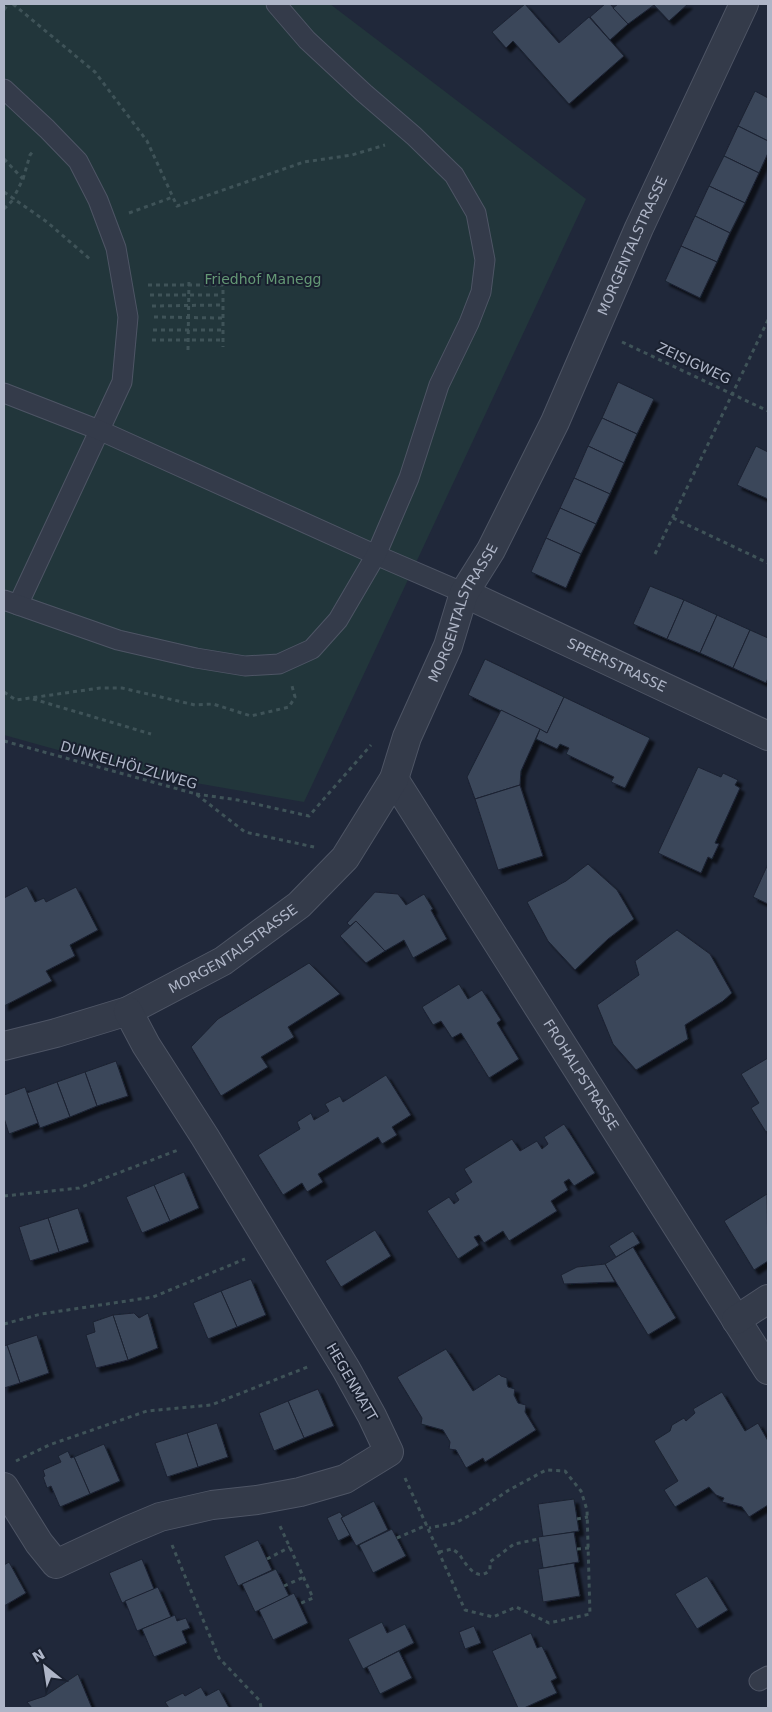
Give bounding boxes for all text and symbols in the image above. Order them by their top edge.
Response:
street label: MORGENTALSTRASSE [594,173,670,318]
park label: Friedhof Manegg [205,271,321,287]
street label: ZEISIGWEG [654,339,734,387]
street label: MORGENTALSTRASSE [425,541,501,684]
street label: SPEERSTRASSE [565,635,669,695]
street label: DUNKELHÖLZLIWEG [59,737,200,792]
street label: MORGENTALSTRASSE [166,901,300,996]
street label: FROHALPSTRASSE [540,1016,622,1133]
street label: HEGENMATT [323,1340,381,1424]
north arrow [20,1642,70,1692]
text: N [29,1646,48,1666]

